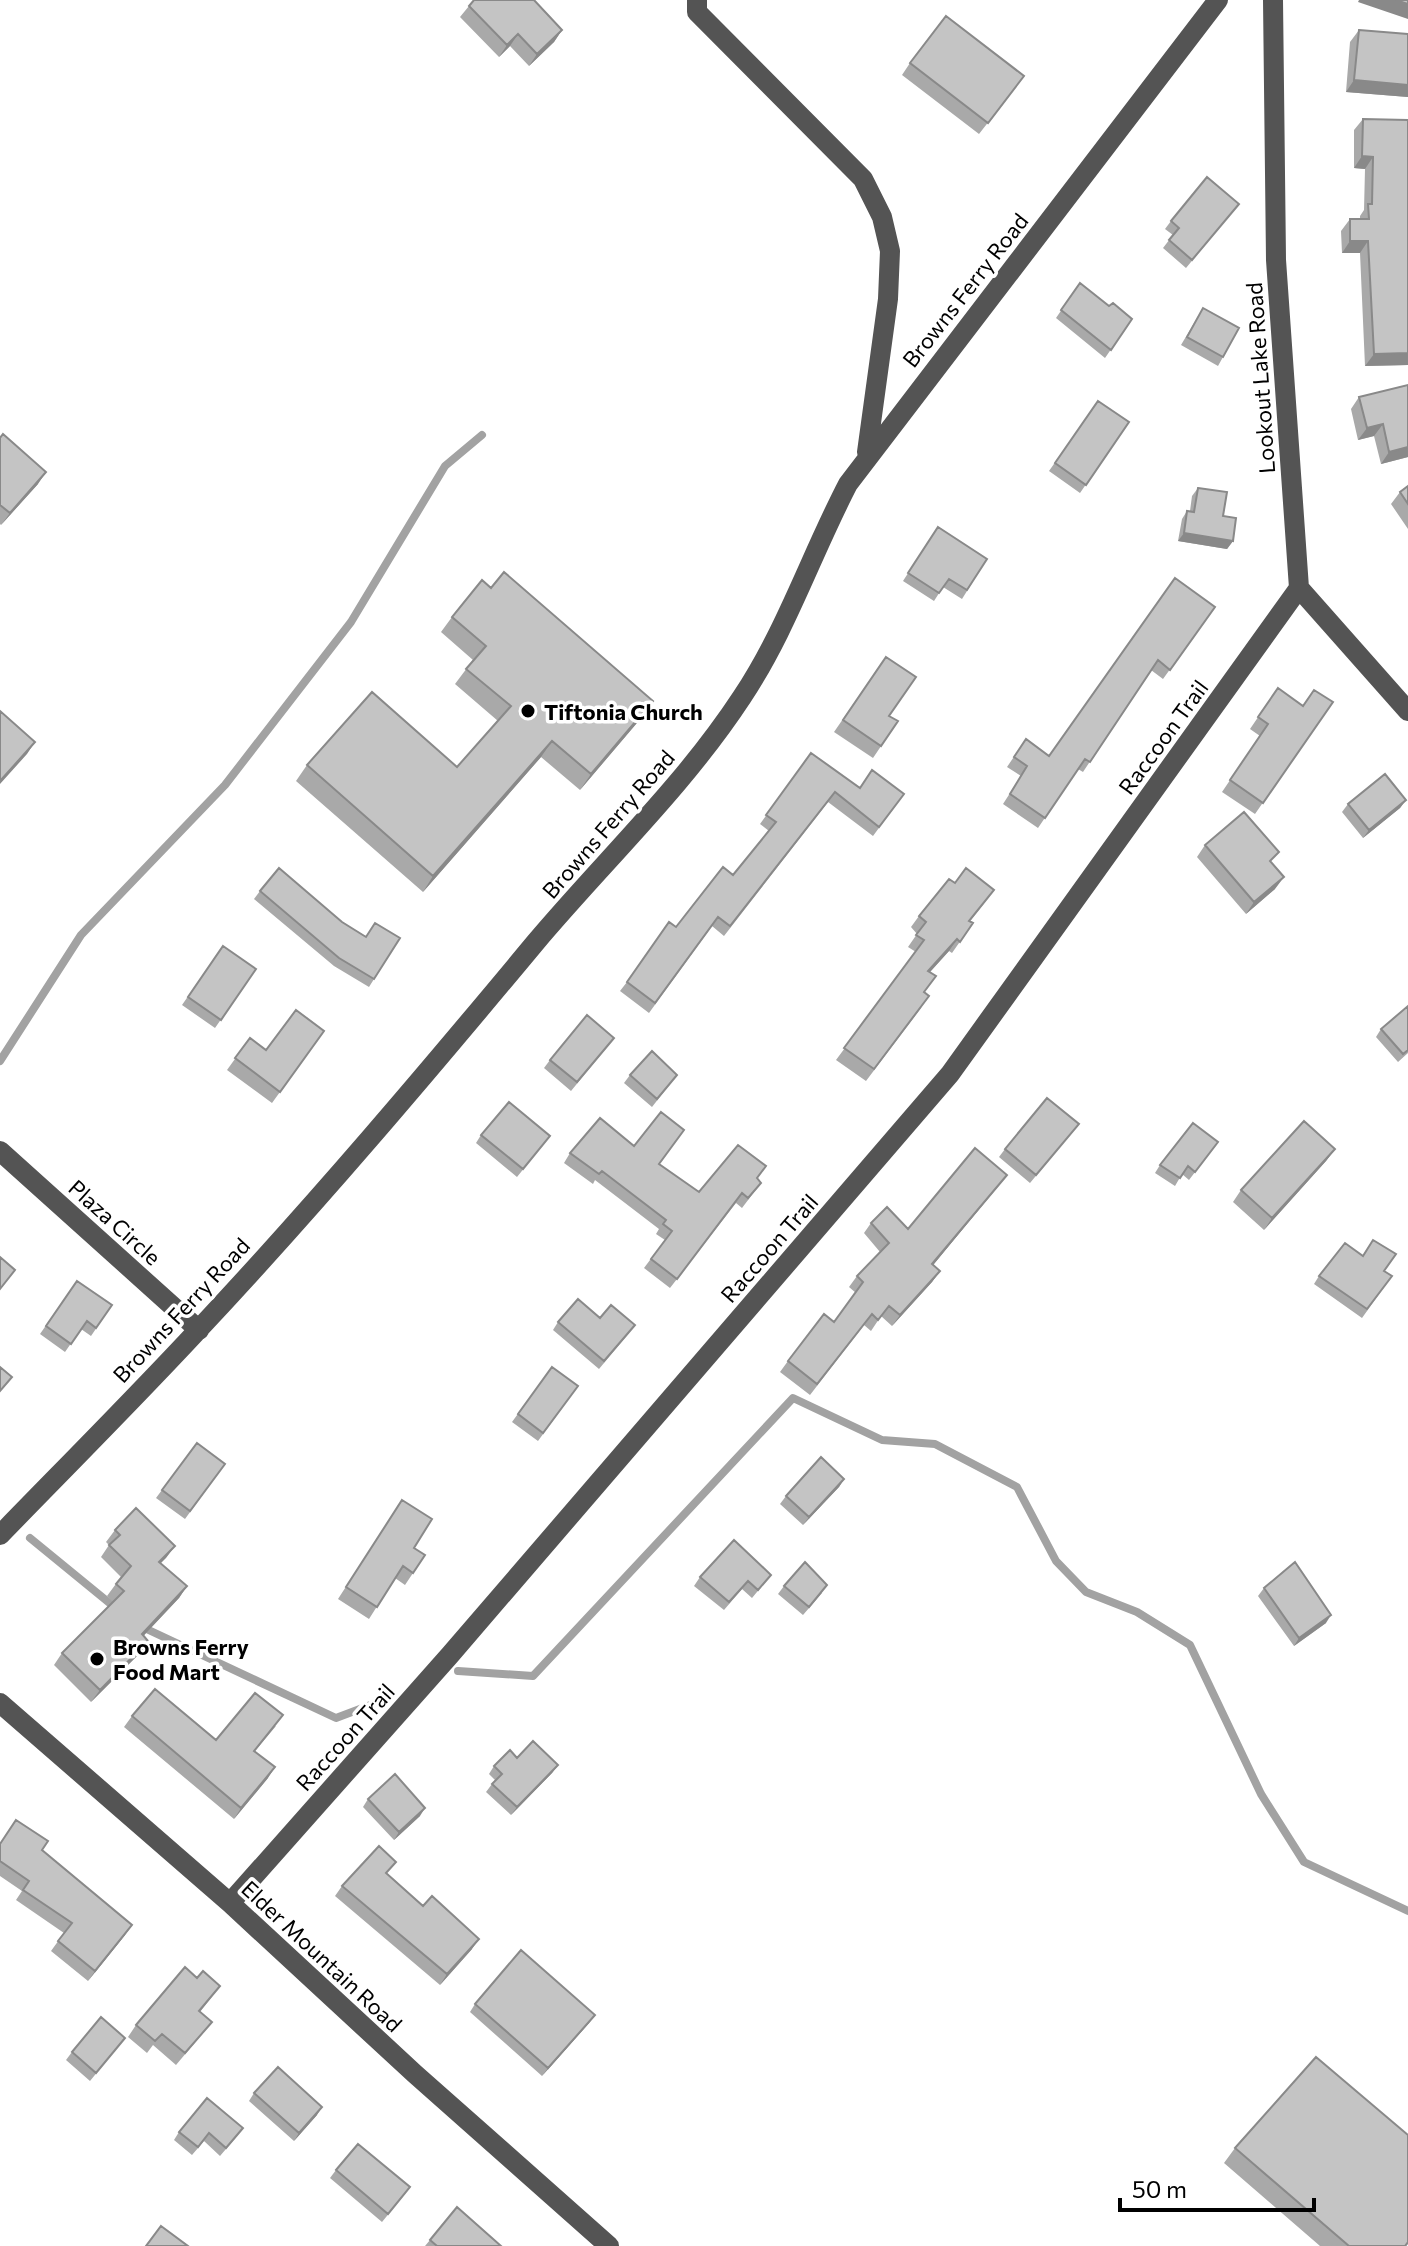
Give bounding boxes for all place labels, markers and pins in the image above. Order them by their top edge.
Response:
place label: Tiftonia Church [544,698,703,725]
marker: Tiftonia Church [519,702,537,720]
place label: Browns Ferry Food Mart [113,1633,249,1685]
marker: Browns Ferry Food Mart [88,1650,106,1668]

